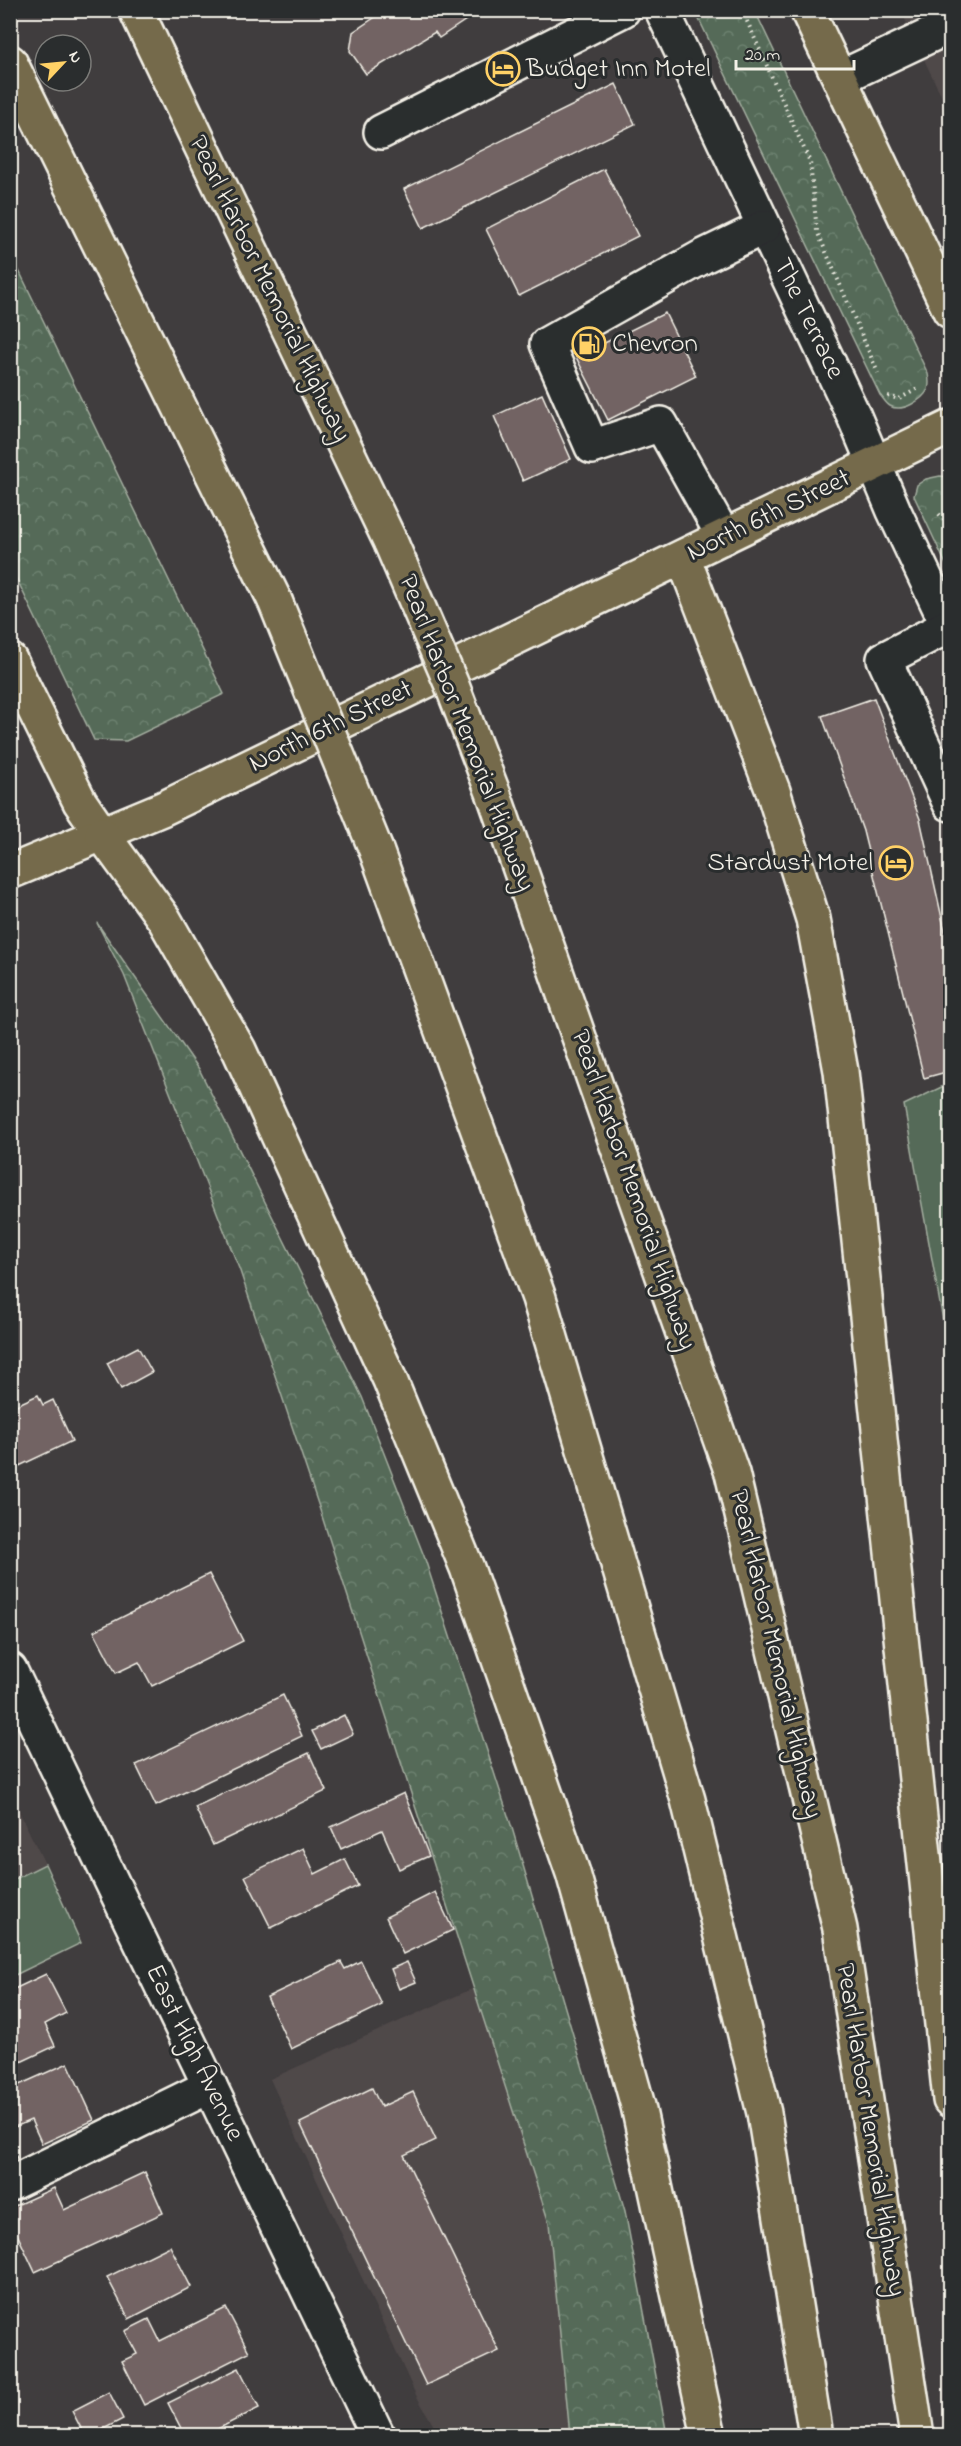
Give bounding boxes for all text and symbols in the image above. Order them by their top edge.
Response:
north arrow [33,33,93,93]
scale bar [736,33,854,71]
text: 20 m [745,43,780,69]
text: N [62,47,88,68]
place label: Budget Inn Motel [525,50,711,89]
hotel icon: Budget Inn Motel [485,51,521,87]
street label: Pearl Harbor Memorial Highway [178,129,360,449]
street label: The Terrace [762,252,854,387]
place label: Chevron [612,325,698,364]
fuel station icon: Chevron [571,326,607,362]
street label: North 6th Street [681,459,857,573]
street label: Pearl Harbor Memorial Highway [387,569,545,897]
street label: North 6th Street [243,670,419,784]
place label: Stardust Motel [707,844,873,883]
hotel icon: Stardust Motel [878,845,914,881]
street label: Pearl Harbor Memorial Highway [560,1024,706,1356]
street label: Pearl Harbor Memorial Highway [718,1486,832,1822]
street label: East High Avenue [134,1958,254,2149]
street label: Pearl Harbor Memorial Highway [824,1961,916,2299]

